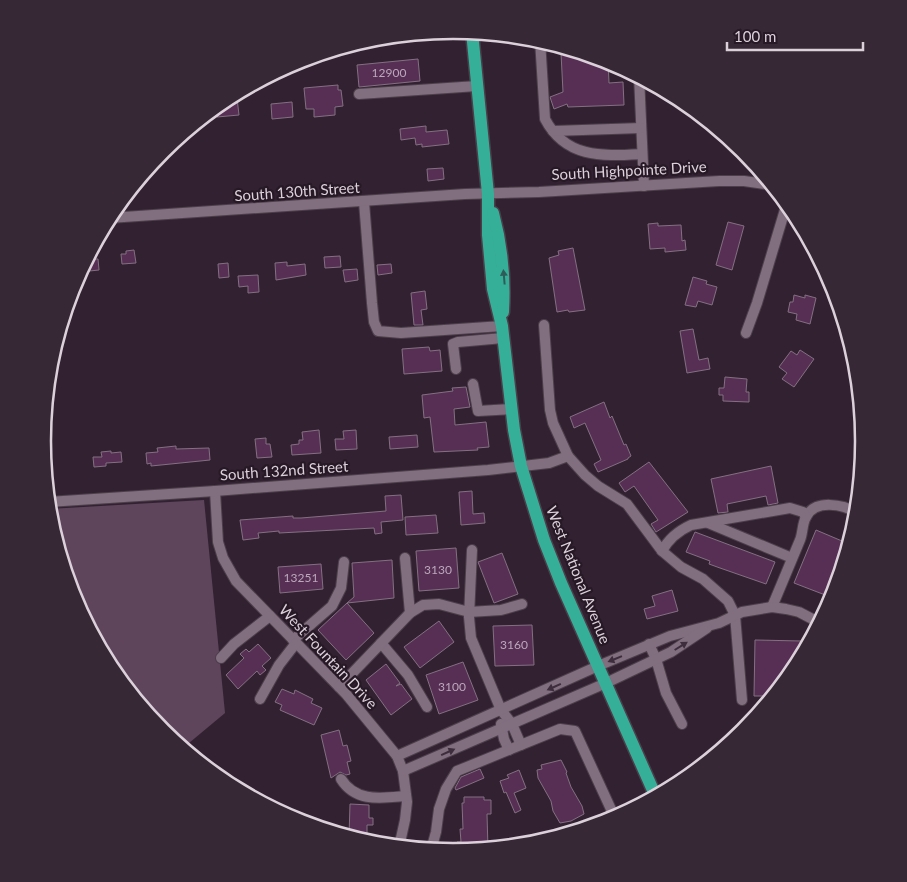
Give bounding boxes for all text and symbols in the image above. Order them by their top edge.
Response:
scale bar [727,20,863,52]
text: 100 m [734,27,776,45]
house number: 12900 [372,65,406,80]
street label: South Highpointe Drive [551,157,707,183]
street label: South 130th Street [234,178,361,204]
one-way arrow [499,269,507,285]
street label: South 132nd Street [219,456,349,483]
street label: West National Avenue [543,503,615,646]
house number: 3130 [424,562,452,577]
house number: 13251 [284,570,318,585]
street label: West Fountain Drive [276,601,382,712]
house number: 3160 [500,637,528,652]
one-way arrow [674,641,687,651]
one-way arrow [607,655,622,663]
house number: 3100 [438,679,466,694]
one-way arrow [547,683,561,691]
one-way arrow [441,747,455,755]

